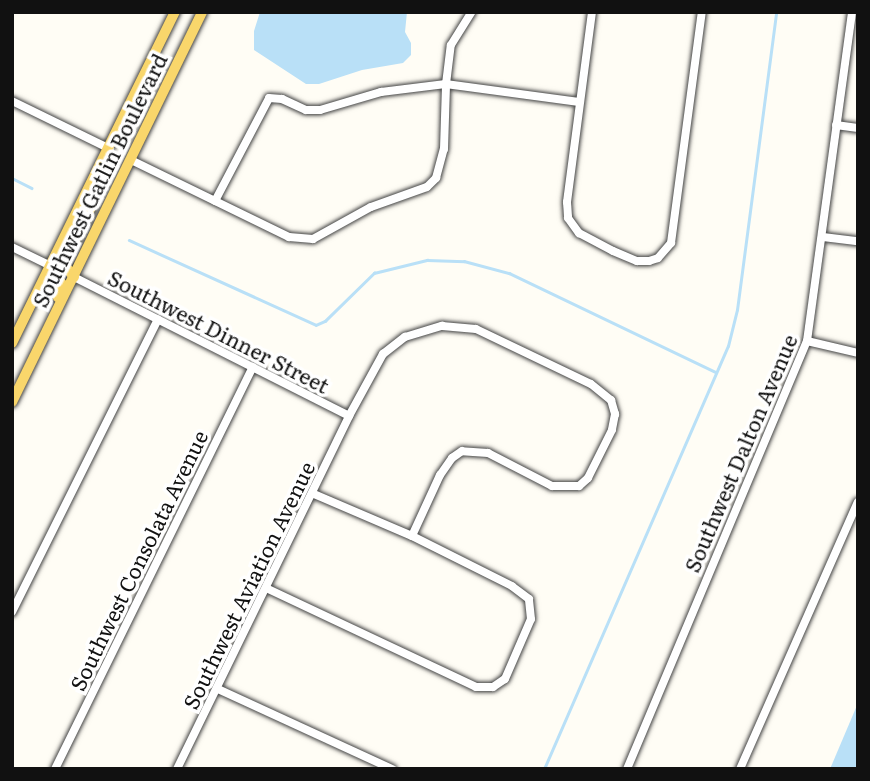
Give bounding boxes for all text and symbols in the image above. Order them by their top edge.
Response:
street label: Southwest Gatlin Boulevard [27,49,171,311]
street label: Southwest Dinner Street [104,264,334,398]
street label: Southwest Dalton Avenue [678,330,802,576]
street label: Southwest Consolata Avenue [64,426,212,694]
street label: Southwest Aviation Avenue [177,457,319,713]

